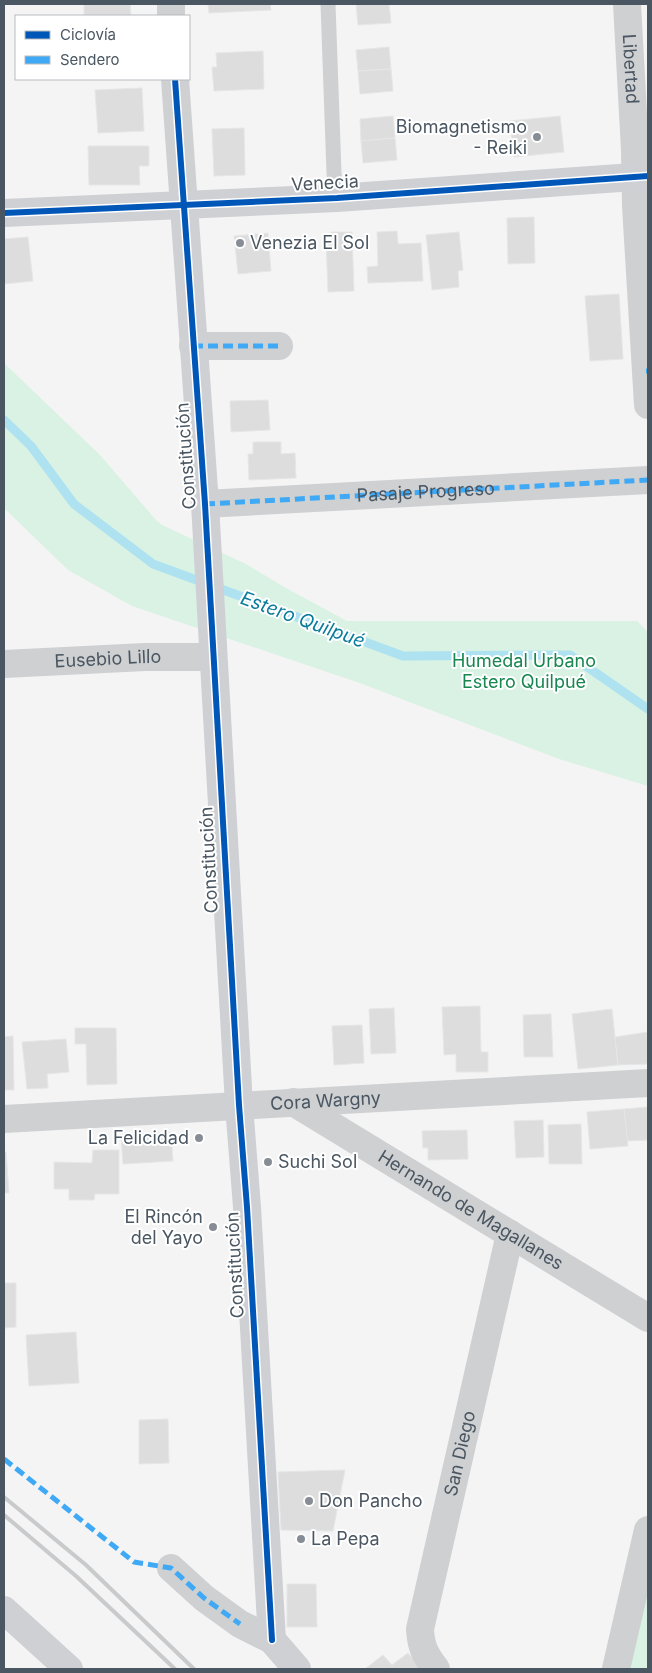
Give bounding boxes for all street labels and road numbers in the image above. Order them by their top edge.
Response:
street label: Libertad [619,33,643,105]
street label: Venecia [291,170,359,195]
street label: Constitución [171,402,200,510]
street label: Pasaje Progreso [356,477,495,506]
street label: Eusebio Lillo [54,646,161,671]
street label: Constitución [195,806,222,914]
street label: Cora Wargny [270,1087,381,1114]
street label: Hernando de Magallanes [375,1145,567,1274]
street label: Constitución [221,1211,248,1319]
street label: San Diego [440,1409,479,1498]

